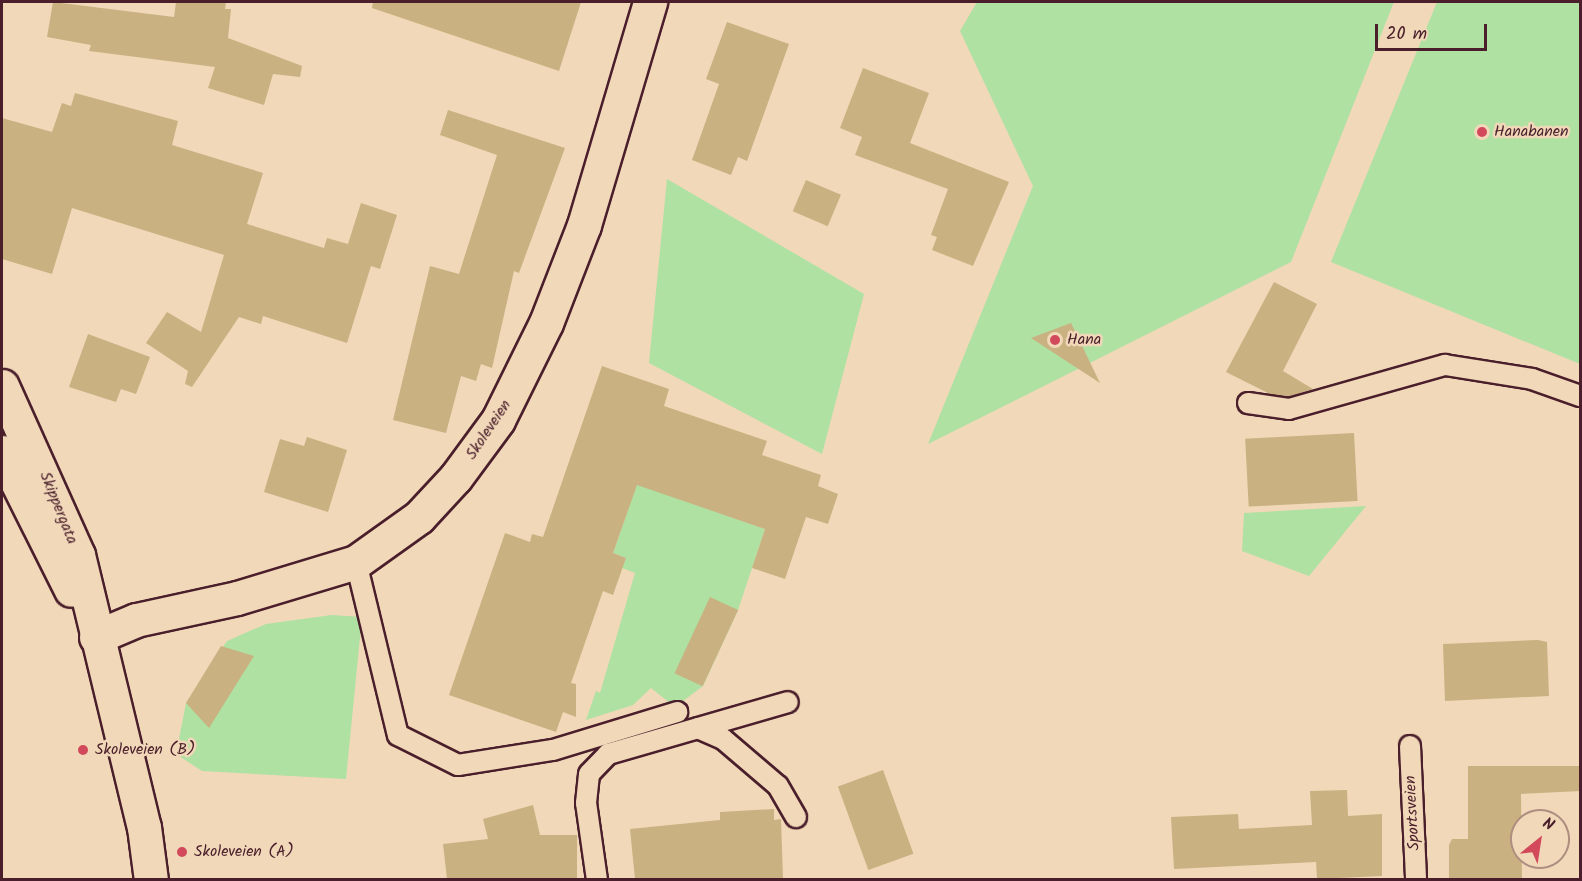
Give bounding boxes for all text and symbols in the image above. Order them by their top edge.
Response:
scale bar [1378,12,1490,50]
text: 20 m [1386,20,1427,49]
place label: Hanabanen [1494,122,1568,142]
marker: Hanabanen [1475,125,1489,139]
place label: Hana [1067,330,1101,350]
marker: Hana [1048,333,1062,347]
street label: Skoleveien [462,397,516,463]
street label: Skippergata [35,469,81,547]
place label: Skoleveien (B) [95,740,195,760]
marker: Skoleveien (B) [76,743,90,757]
street label: Sportsveien [1401,775,1425,851]
north arrow [1510,809,1570,869]
text: N [1538,811,1559,838]
place label: Skoleveien (A) [194,842,294,862]
marker: Skoleveien (A) [175,845,189,859]

